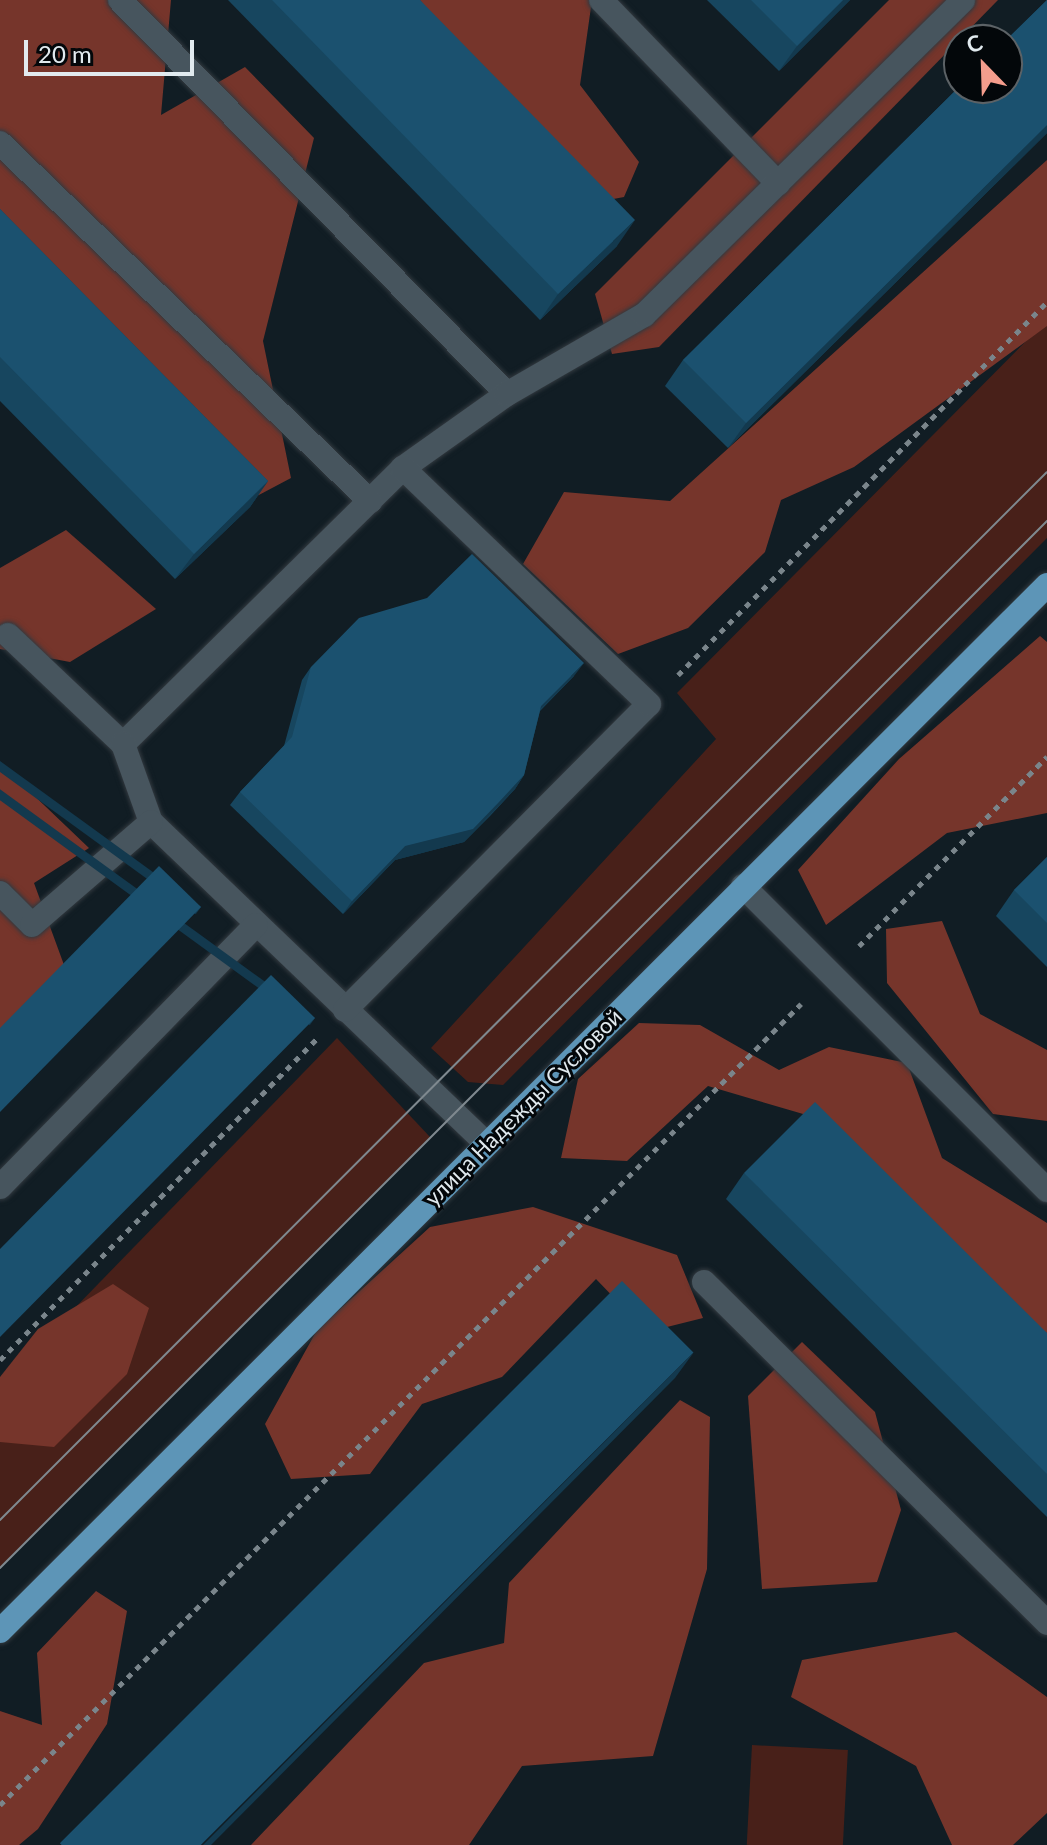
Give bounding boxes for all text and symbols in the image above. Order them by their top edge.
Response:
scale bar [28,24,198,74]
north arrow [943,24,1023,104]
text: С [962,28,986,59]
text: 20 m [38,39,92,68]
street label: улица Надежды Сусловой [419,1003,627,1211]

